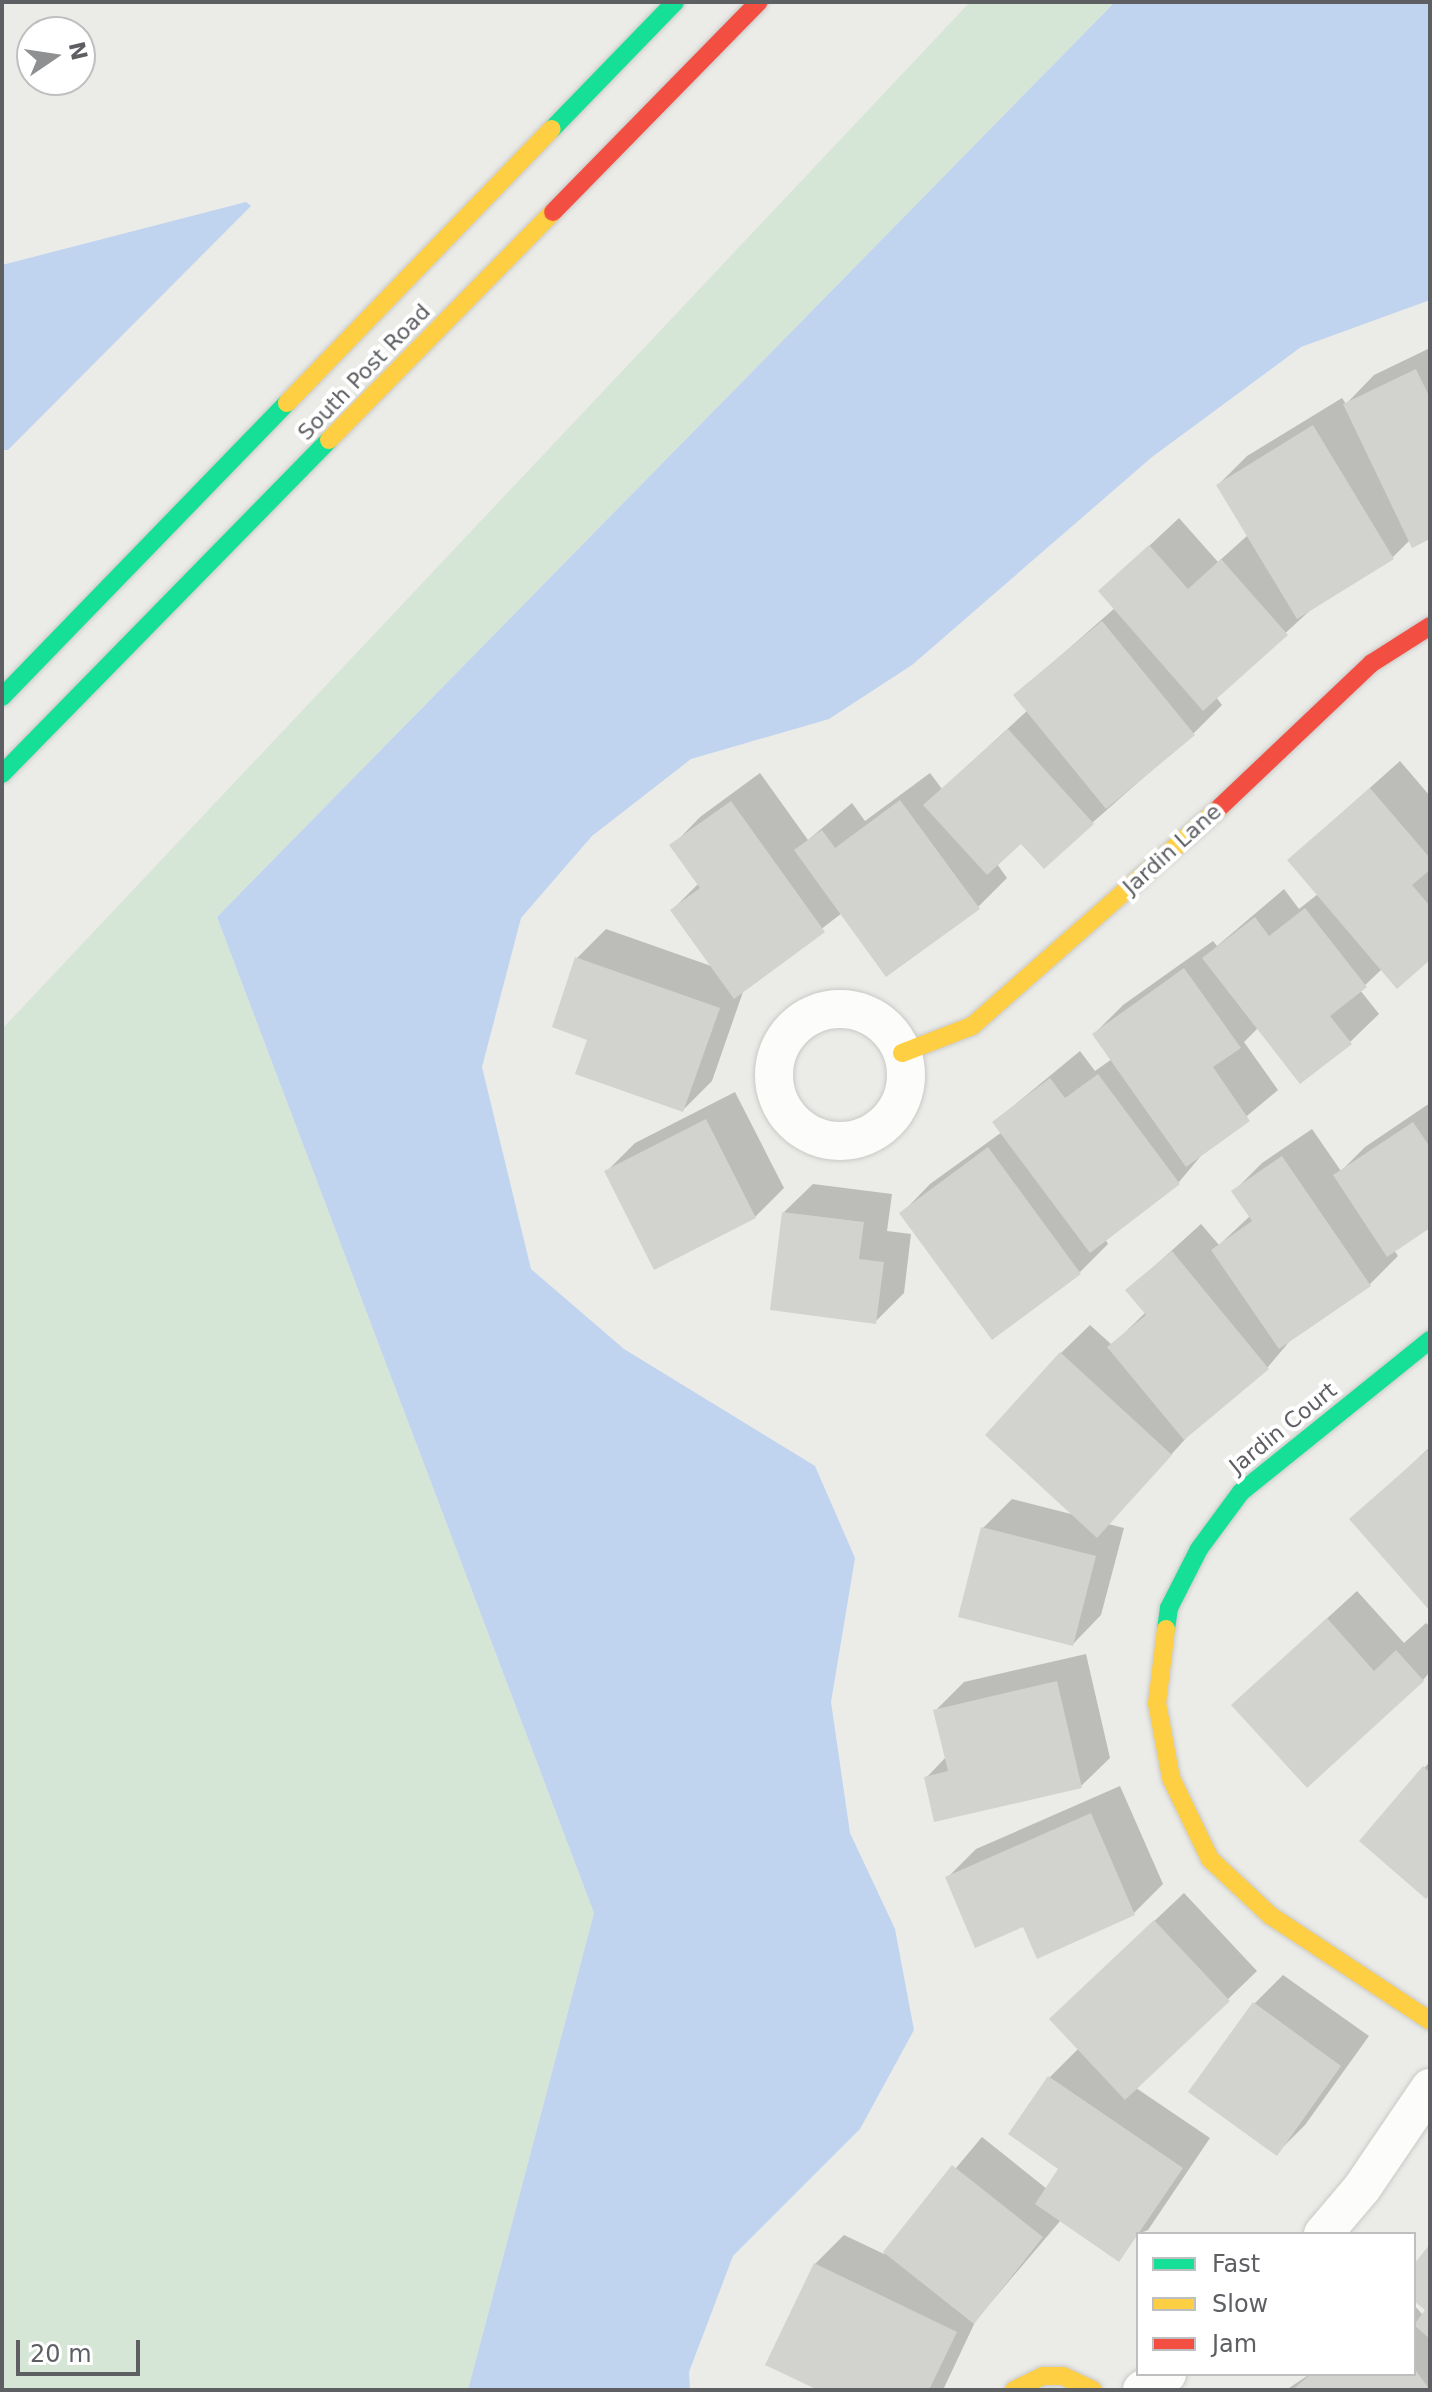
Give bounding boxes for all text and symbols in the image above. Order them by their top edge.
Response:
north arrow [16,16,96,96]
text: N [64,39,92,63]
street label: South Post Road [292,298,436,446]
street label: Jardin Lane [1118,798,1226,900]
street label: Jardin Court [1224,1377,1342,1479]
legend [1136,2232,1416,2376]
text: Fast [1212,2250,1260,2278]
text: Slow [1212,2290,1268,2318]
scale bar [20,2324,144,2374]
text: Jam [1212,2330,1257,2358]
text: 20 m [30,2340,92,2368]

